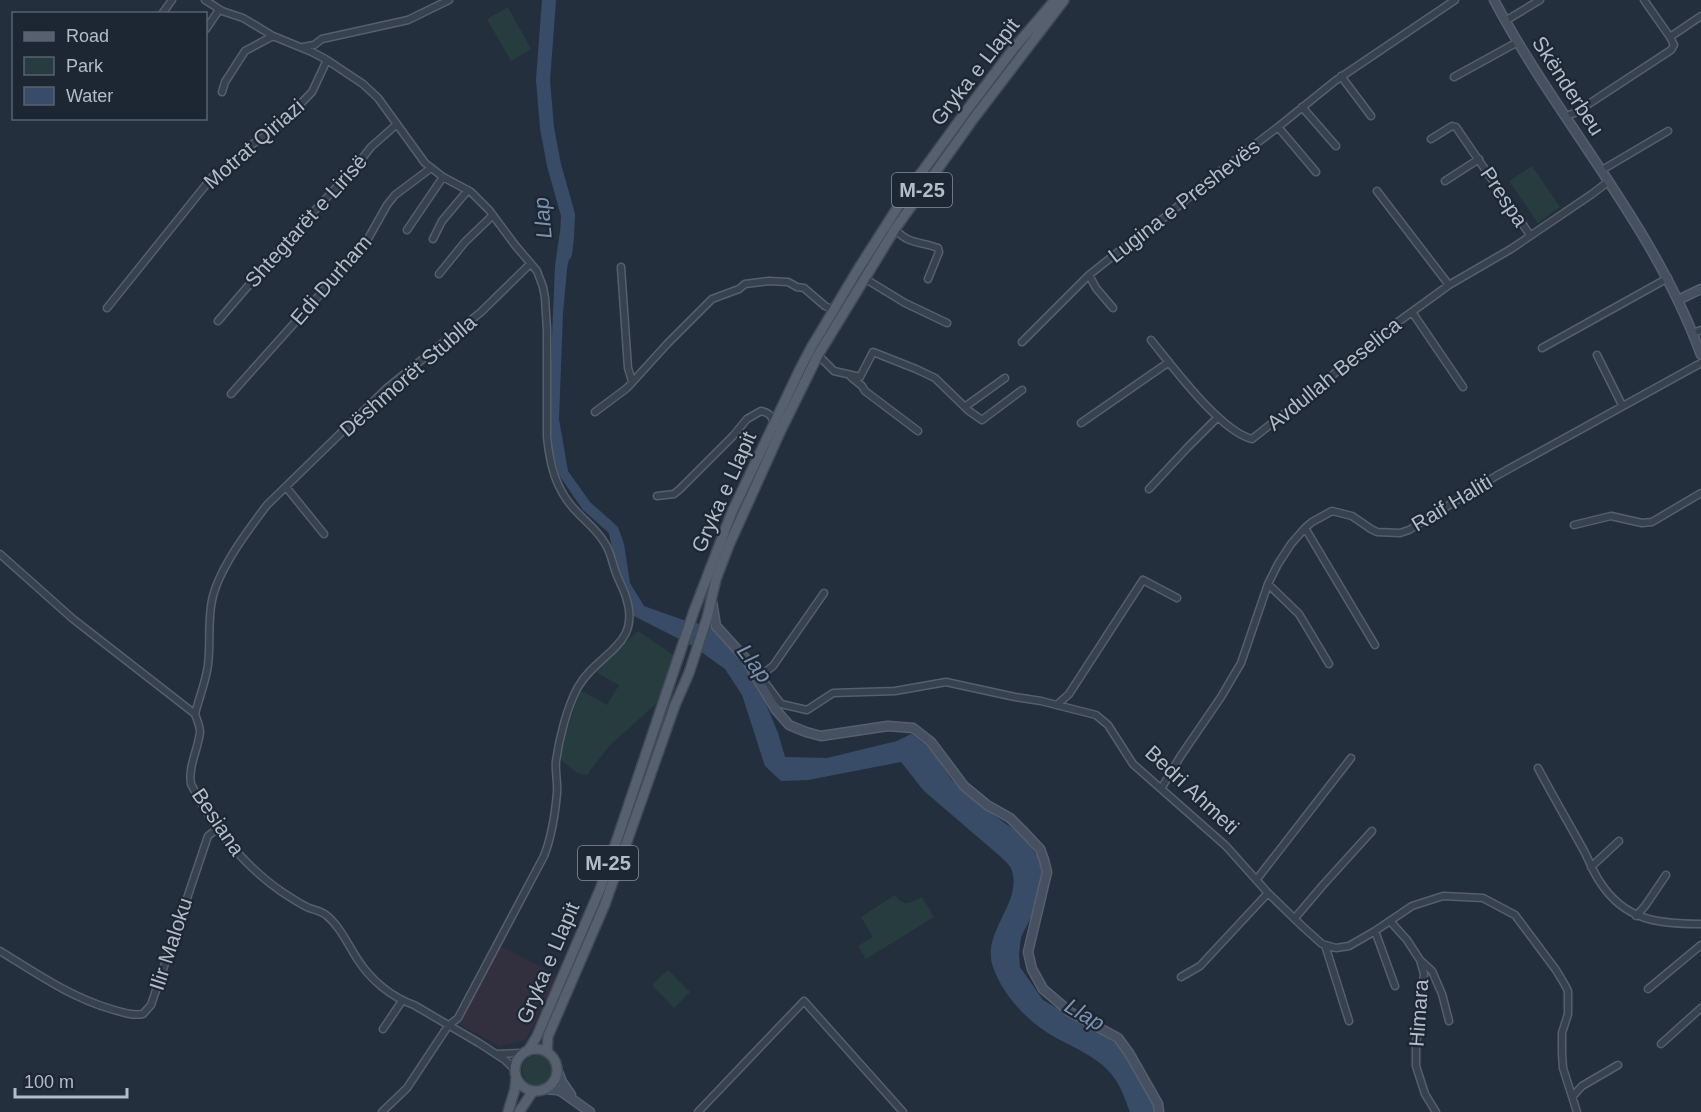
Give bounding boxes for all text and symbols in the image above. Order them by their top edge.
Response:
legend [12,12,207,120]
street label: Gryka e Llapit [926,13,1024,130]
text: Road [66,26,109,46]
street label: Skënderbeu [1528,32,1609,139]
text: Park [66,56,104,76]
text: Water [66,86,113,106]
street label: Motrat Qiriazi [199,94,308,193]
street label: Lugina e Preshevës [1103,134,1264,267]
street label: Shtegtarët e Lirisë [240,150,371,292]
street label: Prespa [1476,163,1533,231]
road number: M-25 [892,173,952,207]
water label: Llap [528,196,557,240]
street label: Edi Durham [286,230,376,329]
street label: Dëshmorët Stublla [335,310,481,441]
street label: Avdullah Beselica [1262,312,1405,435]
street label: Gryka e Llapit [687,428,760,556]
street label: Raif Haliti [1407,470,1496,536]
water label: Llap [732,639,777,687]
street label: Bedri Ahmeti [1141,741,1244,839]
street label: Besiana [188,784,249,860]
road number: M-25 [578,846,638,880]
street label: Ilir Maloku [145,895,196,993]
street label: Gryka e Llapit [512,899,584,1027]
street label: Himara [1405,978,1432,1048]
water label: Llap [1060,993,1109,1036]
scale bar [15,1061,128,1099]
text: 100 m [24,1072,74,1092]

